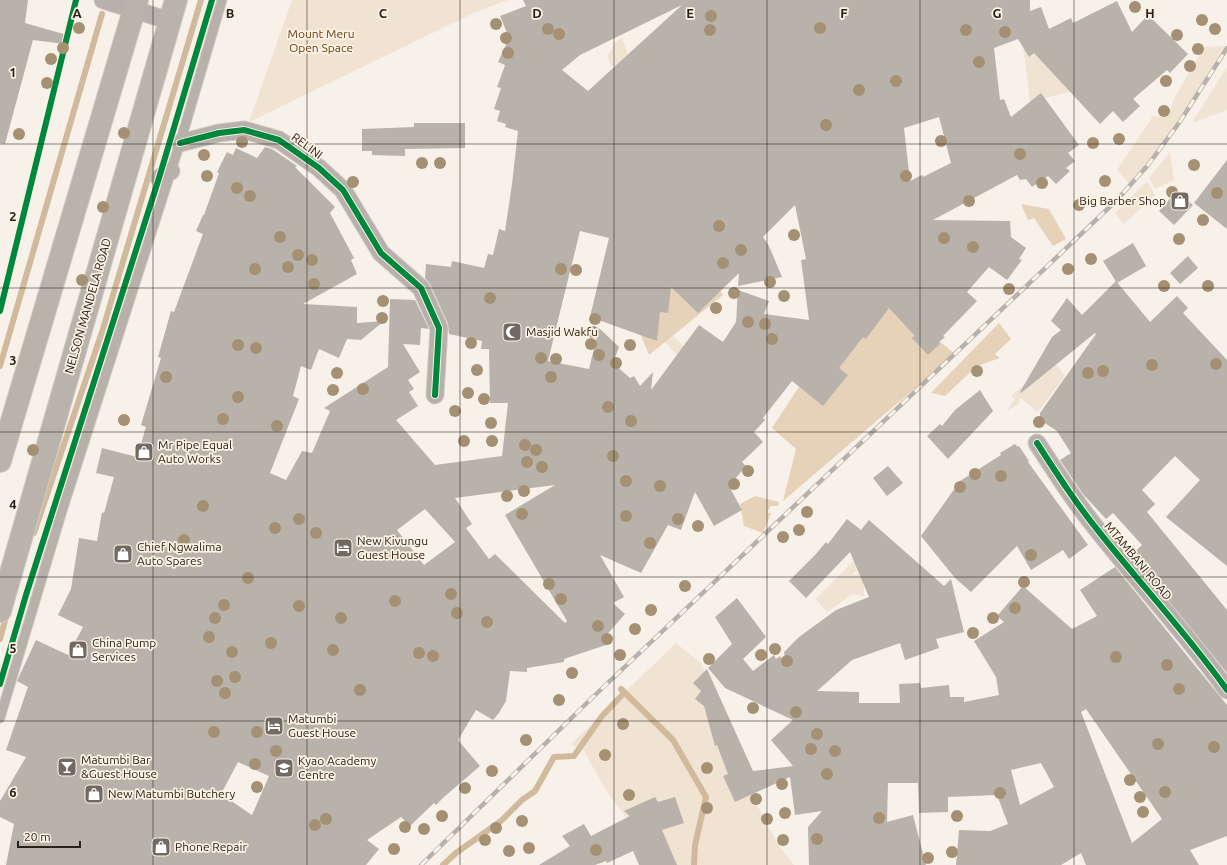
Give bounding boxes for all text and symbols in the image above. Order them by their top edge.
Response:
text: A [72,6,82,20]
text: B [226,6,235,20]
text: C [379,6,388,20]
text: D [532,6,542,20]
text: E [686,6,694,20]
text: F [840,6,848,20]
text: G [993,6,1002,20]
text: H [1145,6,1155,20]
park label: Mount Meru Open Space [287,27,355,54]
text: 1 [9,65,17,79]
street label: RELINI [289,130,325,161]
shop icon: Big Barber Shop [1169,190,1191,212]
place label: Big Barber Shop [1079,194,1166,207]
text: 2 [9,209,17,223]
street label: NELSON MANDELA ROAD [62,237,113,375]
mosque icon: Masjid Wakfu [501,321,523,343]
place label: Masjid Wakfu [526,325,598,338]
text: 3 [9,353,17,367]
place label: Mr Pipe Equal Auto Works [158,438,232,465]
shop icon: Mr Pipe Equal Auto Works [133,441,155,463]
text: 4 [9,497,17,511]
street label: MTAMBANI ROAD [1102,519,1175,602]
place label: New Kivungu Guest House [357,534,428,561]
hotel icon: New Kivungu Guest House [332,537,354,559]
place label: Chief Ngwalima Auto Spares [137,540,222,567]
shop icon: Chief Ngwalima Auto Spares [112,543,134,565]
place label: China Pump Services [92,636,156,663]
shop icon: China Pump Services [67,639,89,661]
text: 5 [9,641,17,655]
place label: Matumbi Guest House [288,712,356,739]
hotel icon: Matumbi Guest House [263,715,285,737]
place label: Matumbi Bar &Guest House [81,753,157,780]
place label: Kyao Academy Centre [298,754,376,781]
bar icon: Matumbi Bar &Guest House [56,756,78,778]
school or university icon: Kyao Academy Centre [273,757,295,779]
shop icon: New Matumbi Butchery [83,783,105,805]
text: 6 [9,785,17,799]
place label: New Matumbi Butchery [108,787,235,800]
scale bar [18,823,80,849]
text: 20 m [24,830,51,843]
shop icon: Phone Repair [150,836,172,858]
place label: Phone Repair [175,840,247,853]

